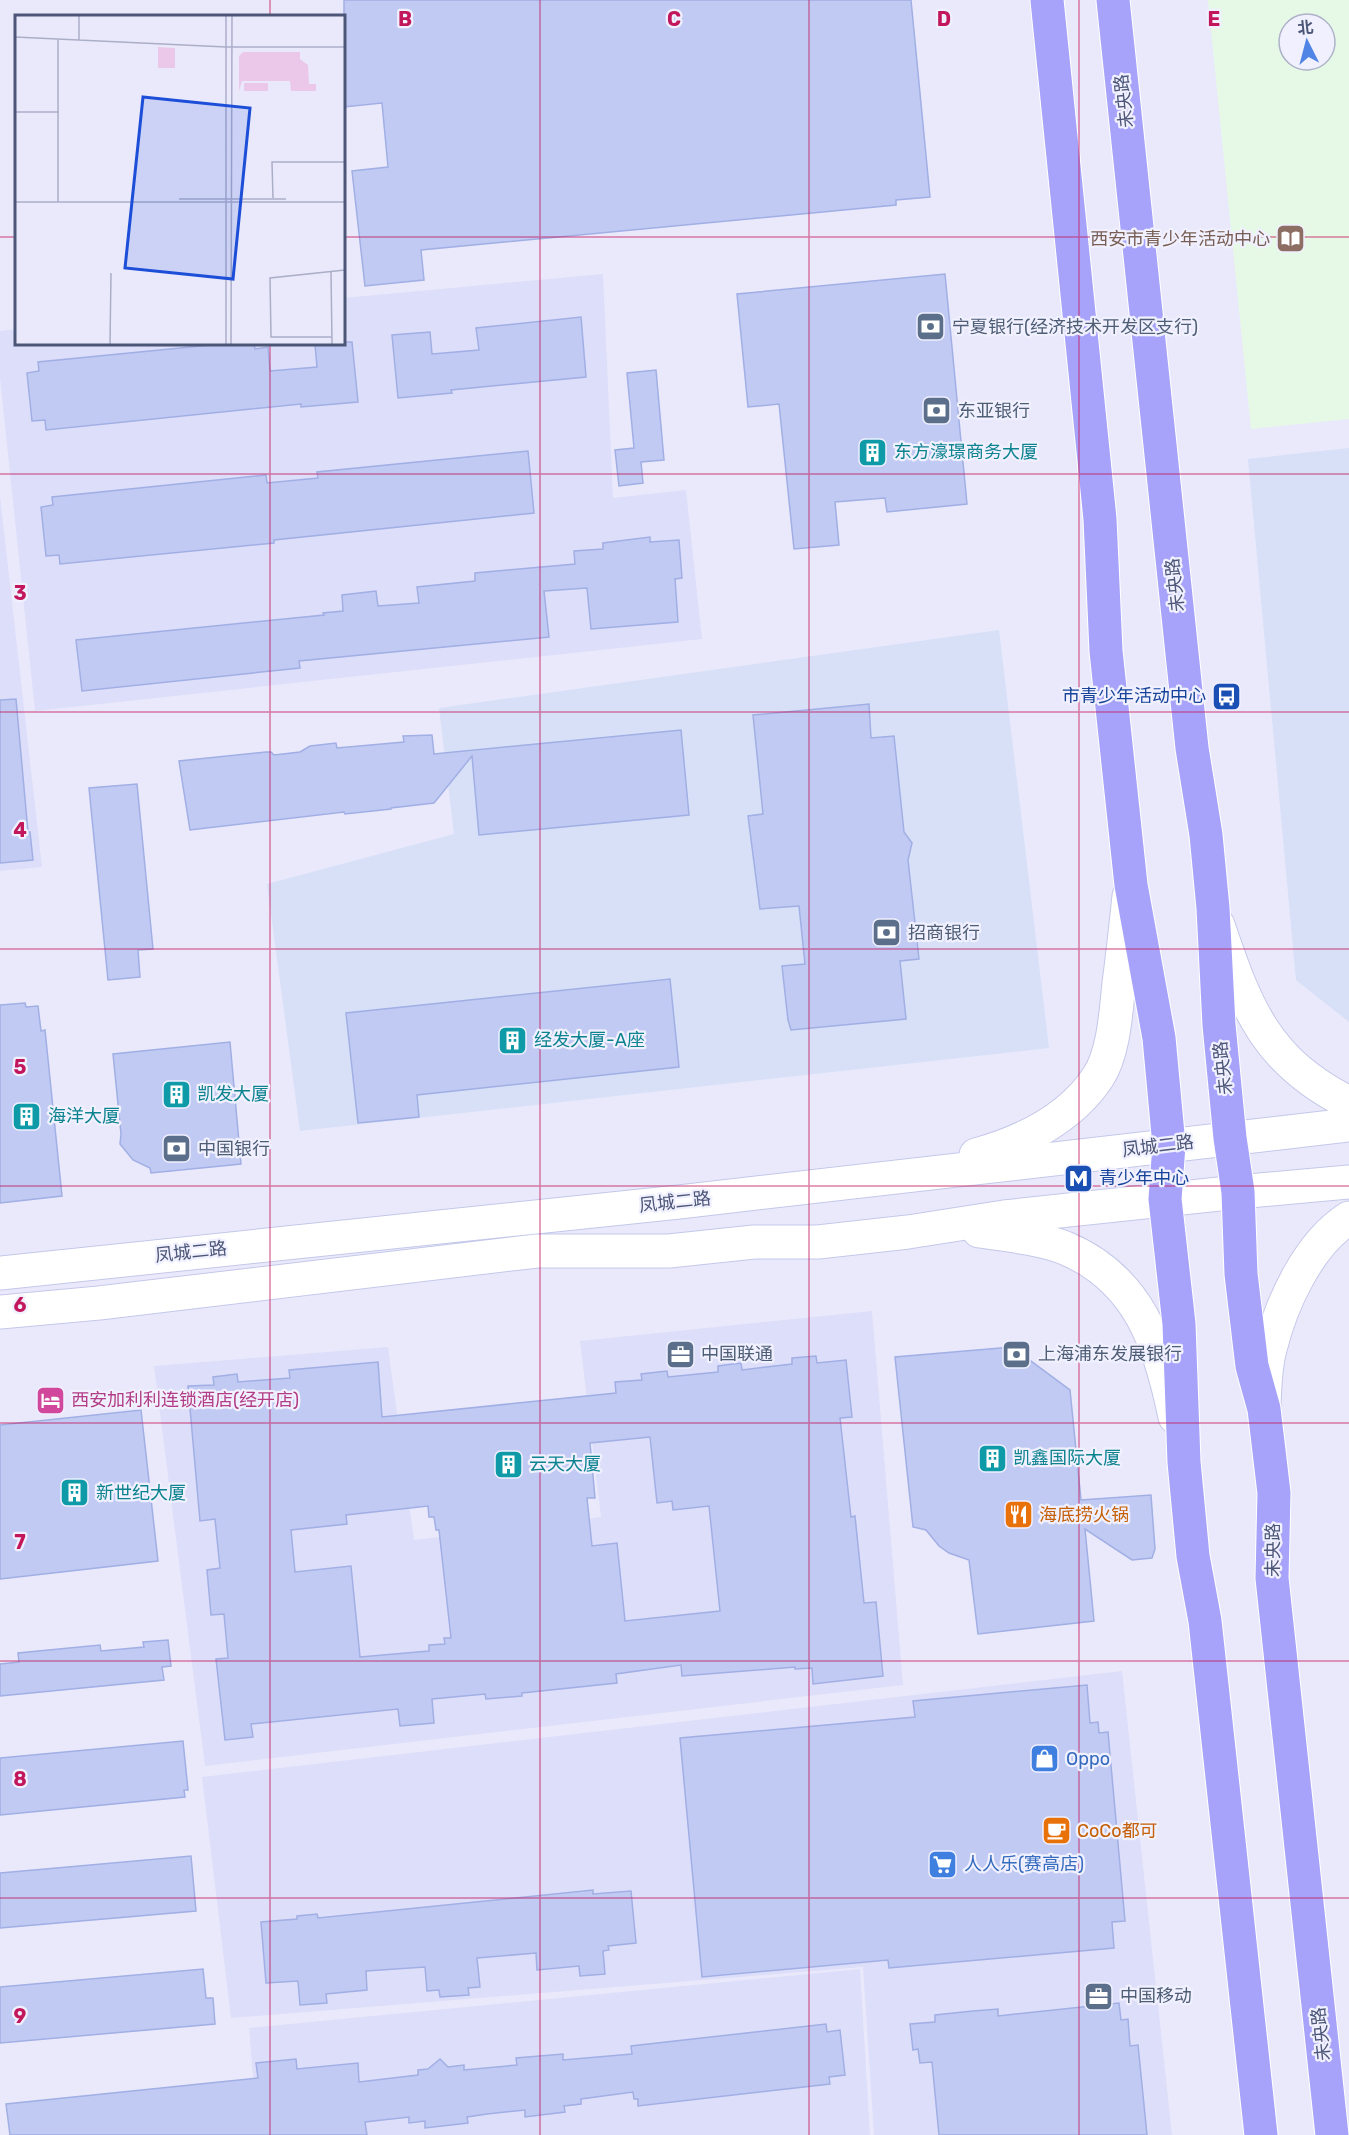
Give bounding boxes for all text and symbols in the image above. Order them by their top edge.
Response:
text: B [398,7,412,31]
text: C [667,7,681,31]
text: D [937,7,951,31]
text: E [1208,7,1220,31]
north arrow [1277,12,1337,72]
inset map [15,15,345,345]
text: 北 [1297,17,1314,38]
street label: 未央路 [1110,73,1138,129]
library icon: 西安市青少年活动中心 [1275,223,1307,255]
place label: 西安市青少年活动中心 [1090,228,1270,250]
bank icon: 宁夏银行(经济技术开发区支行) [915,311,947,343]
place label: 宁夏银行(经济技术开发区支行) [952,316,1198,338]
bank icon: 东亚银行 [921,395,953,427]
place label: 东亚银行 [958,400,1030,422]
building icon: 东方濠璟商务大厦 [857,436,889,468]
place label: 东方濠璟商务大厦 [894,441,1038,463]
street label: 未央路 [1161,557,1189,613]
text: 3 [13,581,27,605]
bus stop icon: 市青少年活动中心 [1211,680,1243,712]
place label: 市青少年活动中心 [1062,685,1206,707]
text: 4 [13,818,27,842]
bank icon: 招商银行 [871,917,903,949]
place label: 招商银行 [908,922,980,944]
building icon: 经发大厦-A座 [497,1024,529,1056]
place label: 经发大厦-A座 [534,1029,645,1051]
street label: 未央路 [1209,1040,1237,1096]
text: 5 [14,1055,27,1079]
building icon: 凯发大厦 [160,1078,192,1110]
place label: 凯发大厦 [197,1083,269,1105]
building icon: 海洋大厦 [11,1100,43,1132]
place label: 海洋大厦 [48,1105,120,1127]
street label: 凤城二路 [1121,1131,1195,1161]
bank icon: 中国银行 [161,1133,193,1165]
place label: 中国银行 [198,1138,270,1160]
metro station icon: 青少年中心 [1062,1162,1094,1194]
place label: 青少年中心 [1099,1167,1189,1189]
street label: 凤城二路 [638,1187,712,1217]
street label: 凤城二路 [154,1237,228,1267]
text: 6 [13,1293,27,1317]
office icon: 中国联通 [664,1338,696,1370]
bank icon: 上海浦东发展银行 [1001,1338,1033,1370]
place label: 中国联通 [701,1343,773,1365]
place label: 上海浦东发展银行 [1038,1343,1182,1365]
hotel icon: 西安加利利连锁酒店(经开店) [34,1384,66,1416]
place label: 西安加利利连锁酒店(经开店) [71,1389,299,1411]
building icon: 凯鑫国际大厦 [976,1442,1008,1474]
place label: 凯鑫国际大厦 [1013,1447,1121,1469]
building icon: 云天大厦 [492,1448,524,1480]
place label: 云天大厦 [529,1453,601,1475]
building icon: 新世纪大厦 [59,1477,91,1509]
place label: 新世纪大厦 [96,1482,186,1504]
restaurant icon: 海底捞火锅 [1002,1499,1034,1531]
place label: 海底捞火锅 [1039,1504,1129,1526]
street label: 未央路 [1262,1523,1284,1577]
text: 7 [14,1530,26,1554]
shop icon: Oppo [1029,1743,1061,1775]
place label: Oppo [1066,1748,1110,1770]
text: 8 [13,1767,27,1791]
cafe icon: CoCo都可 [1040,1815,1072,1847]
place label: CoCo都可 [1077,1820,1158,1842]
supermarket icon: 人人乐(赛高店) [927,1848,959,1880]
place label: 人人乐(赛高店) [964,1853,1084,1875]
office icon: 中国移动 [1083,1980,1115,2012]
place label: 中国移动 [1120,1985,1192,2007]
text: 9 [14,2004,27,2028]
street label: 未央路 [1307,2006,1335,2062]

